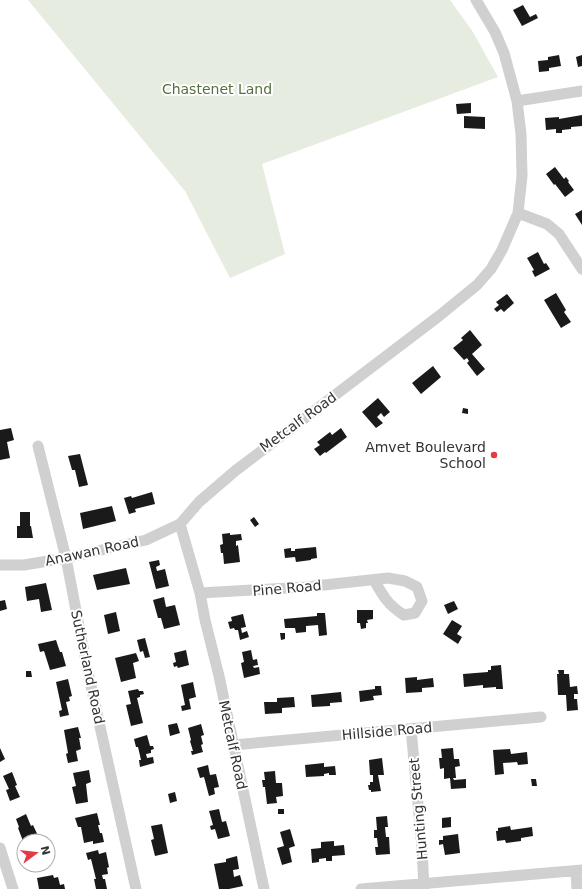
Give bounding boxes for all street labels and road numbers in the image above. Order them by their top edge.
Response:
street label: Metcalf Road [257,389,339,455]
street label: Anawan Road [44,533,140,569]
street label: Pine Road [252,577,322,599]
street label: Sutherland Road [68,608,108,726]
street label: Metcalf Road [216,699,250,791]
street label: Hillside Road [341,719,433,743]
street label: Hunting Street [406,757,430,861]

